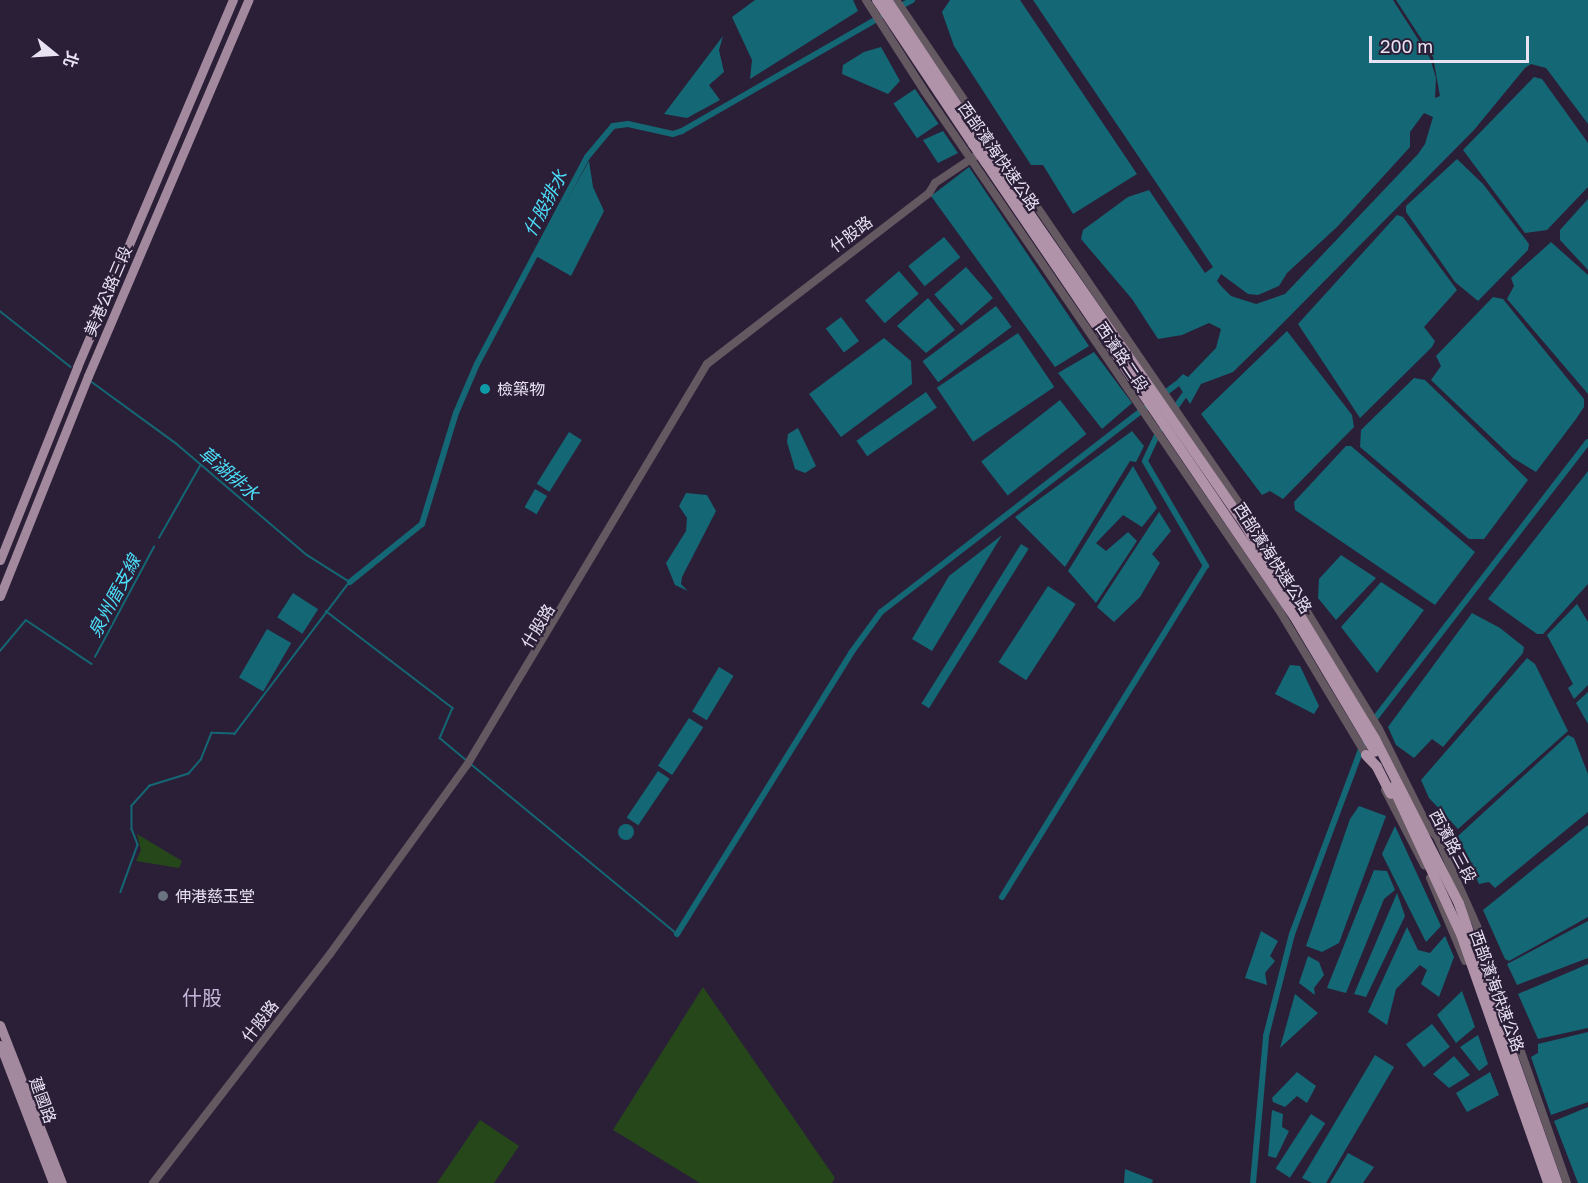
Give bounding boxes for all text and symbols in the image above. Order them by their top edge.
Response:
north arrow [24,24,84,84]
scale bar [1372,24,1532,62]
text: 200 m [1380,35,1433,57]
text: 北 [59,49,83,70]
street label: 西部濱海快速公路 [954,98,1044,214]
water label: 什股排水 [519,166,571,240]
street label: 什股路 [826,212,876,256]
street label: 美港公路三段 [80,243,136,339]
street label: 西濱路二段 [1092,318,1152,396]
place label: 檢築物 [497,379,545,399]
marker: 檢築物 [478,382,492,396]
water label: 草湖排水 [194,442,264,504]
street label: 西部濱海快速公路 [1230,499,1316,617]
water label: 泉州厝支線 [83,551,145,641]
street label: 什股路 [517,600,559,652]
street label: 西濱路三段 [1426,806,1480,886]
place label: 伸港慈玉堂 [175,886,255,906]
marker: 伸港慈玉堂 [156,889,170,903]
street label: 西部濱海快速公路 [1466,928,1528,1054]
district label: 什股 [182,985,222,1009]
street label: 什股路 [238,996,282,1046]
street label: 建國路 [26,1074,60,1126]

